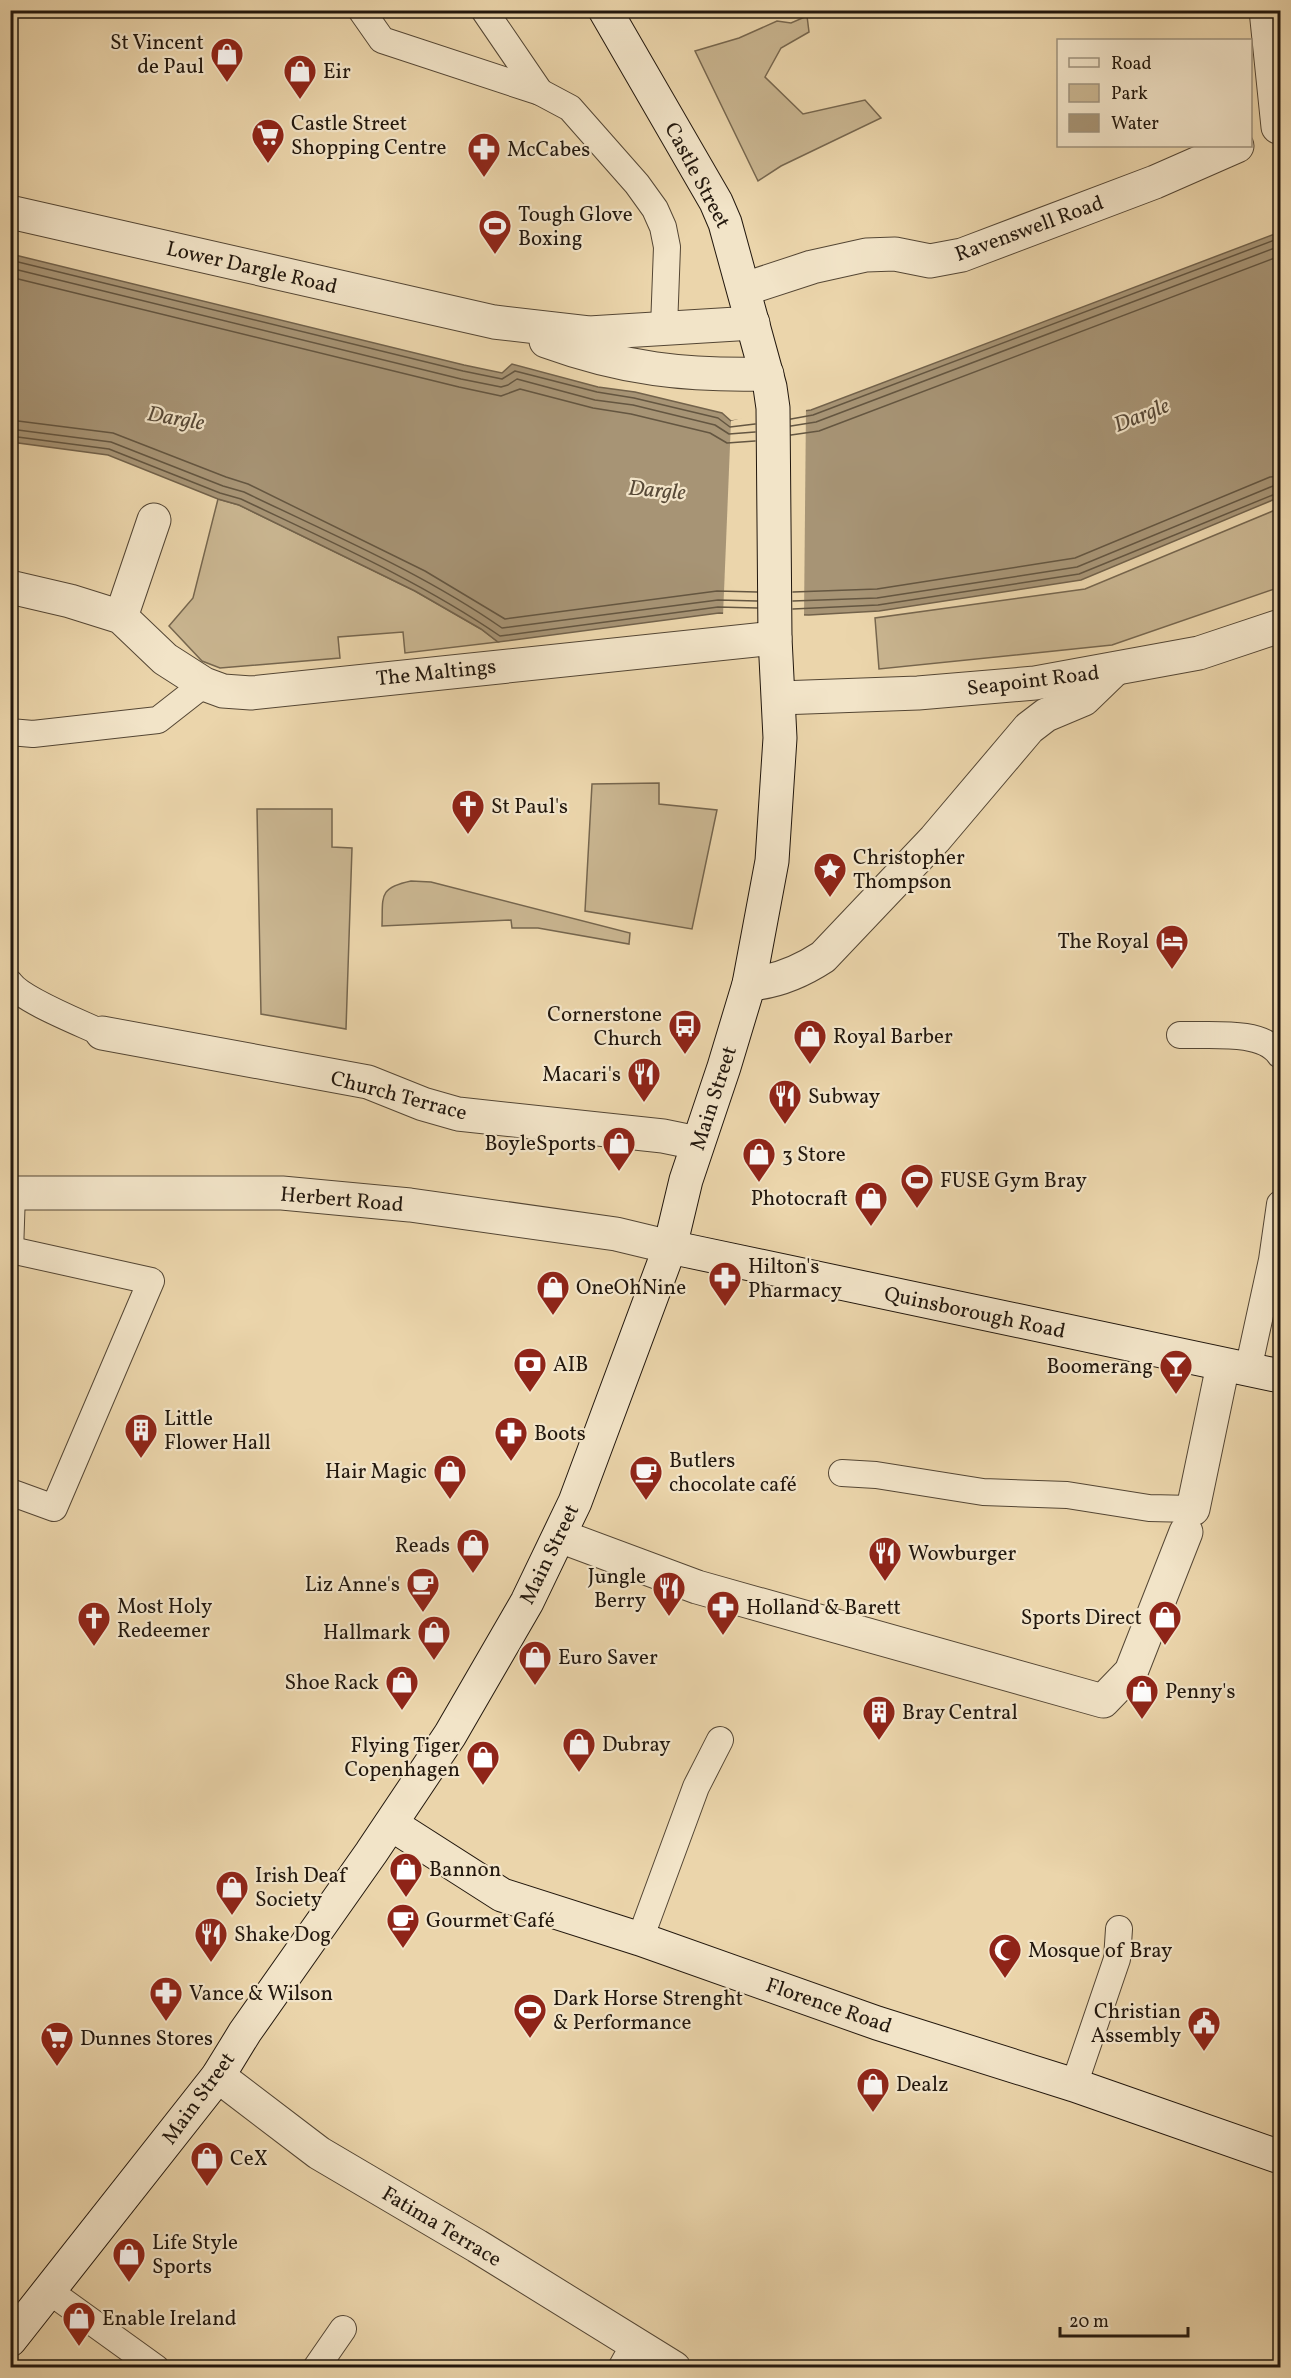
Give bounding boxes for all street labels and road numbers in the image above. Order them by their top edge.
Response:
street label: Castle Street [657,118,737,234]
street label: Ravenswell Road [951,189,1108,270]
street label: Lower Dargle Road [163,235,340,302]
street label: The Maltings [375,653,498,694]
street label: Seapoint Road [965,659,1101,704]
street label: Main Street [684,1043,745,1154]
street label: Church Terrace [327,1064,470,1129]
street label: Herbert Road [279,1181,405,1220]
street label: Quinsborough Road [881,1280,1068,1347]
street label: Main Street [514,1500,587,1610]
street label: Florence Road [762,1971,895,2042]
street label: Main Street [156,2047,243,2151]
street label: Fatima Terrace [376,2180,507,2275]

